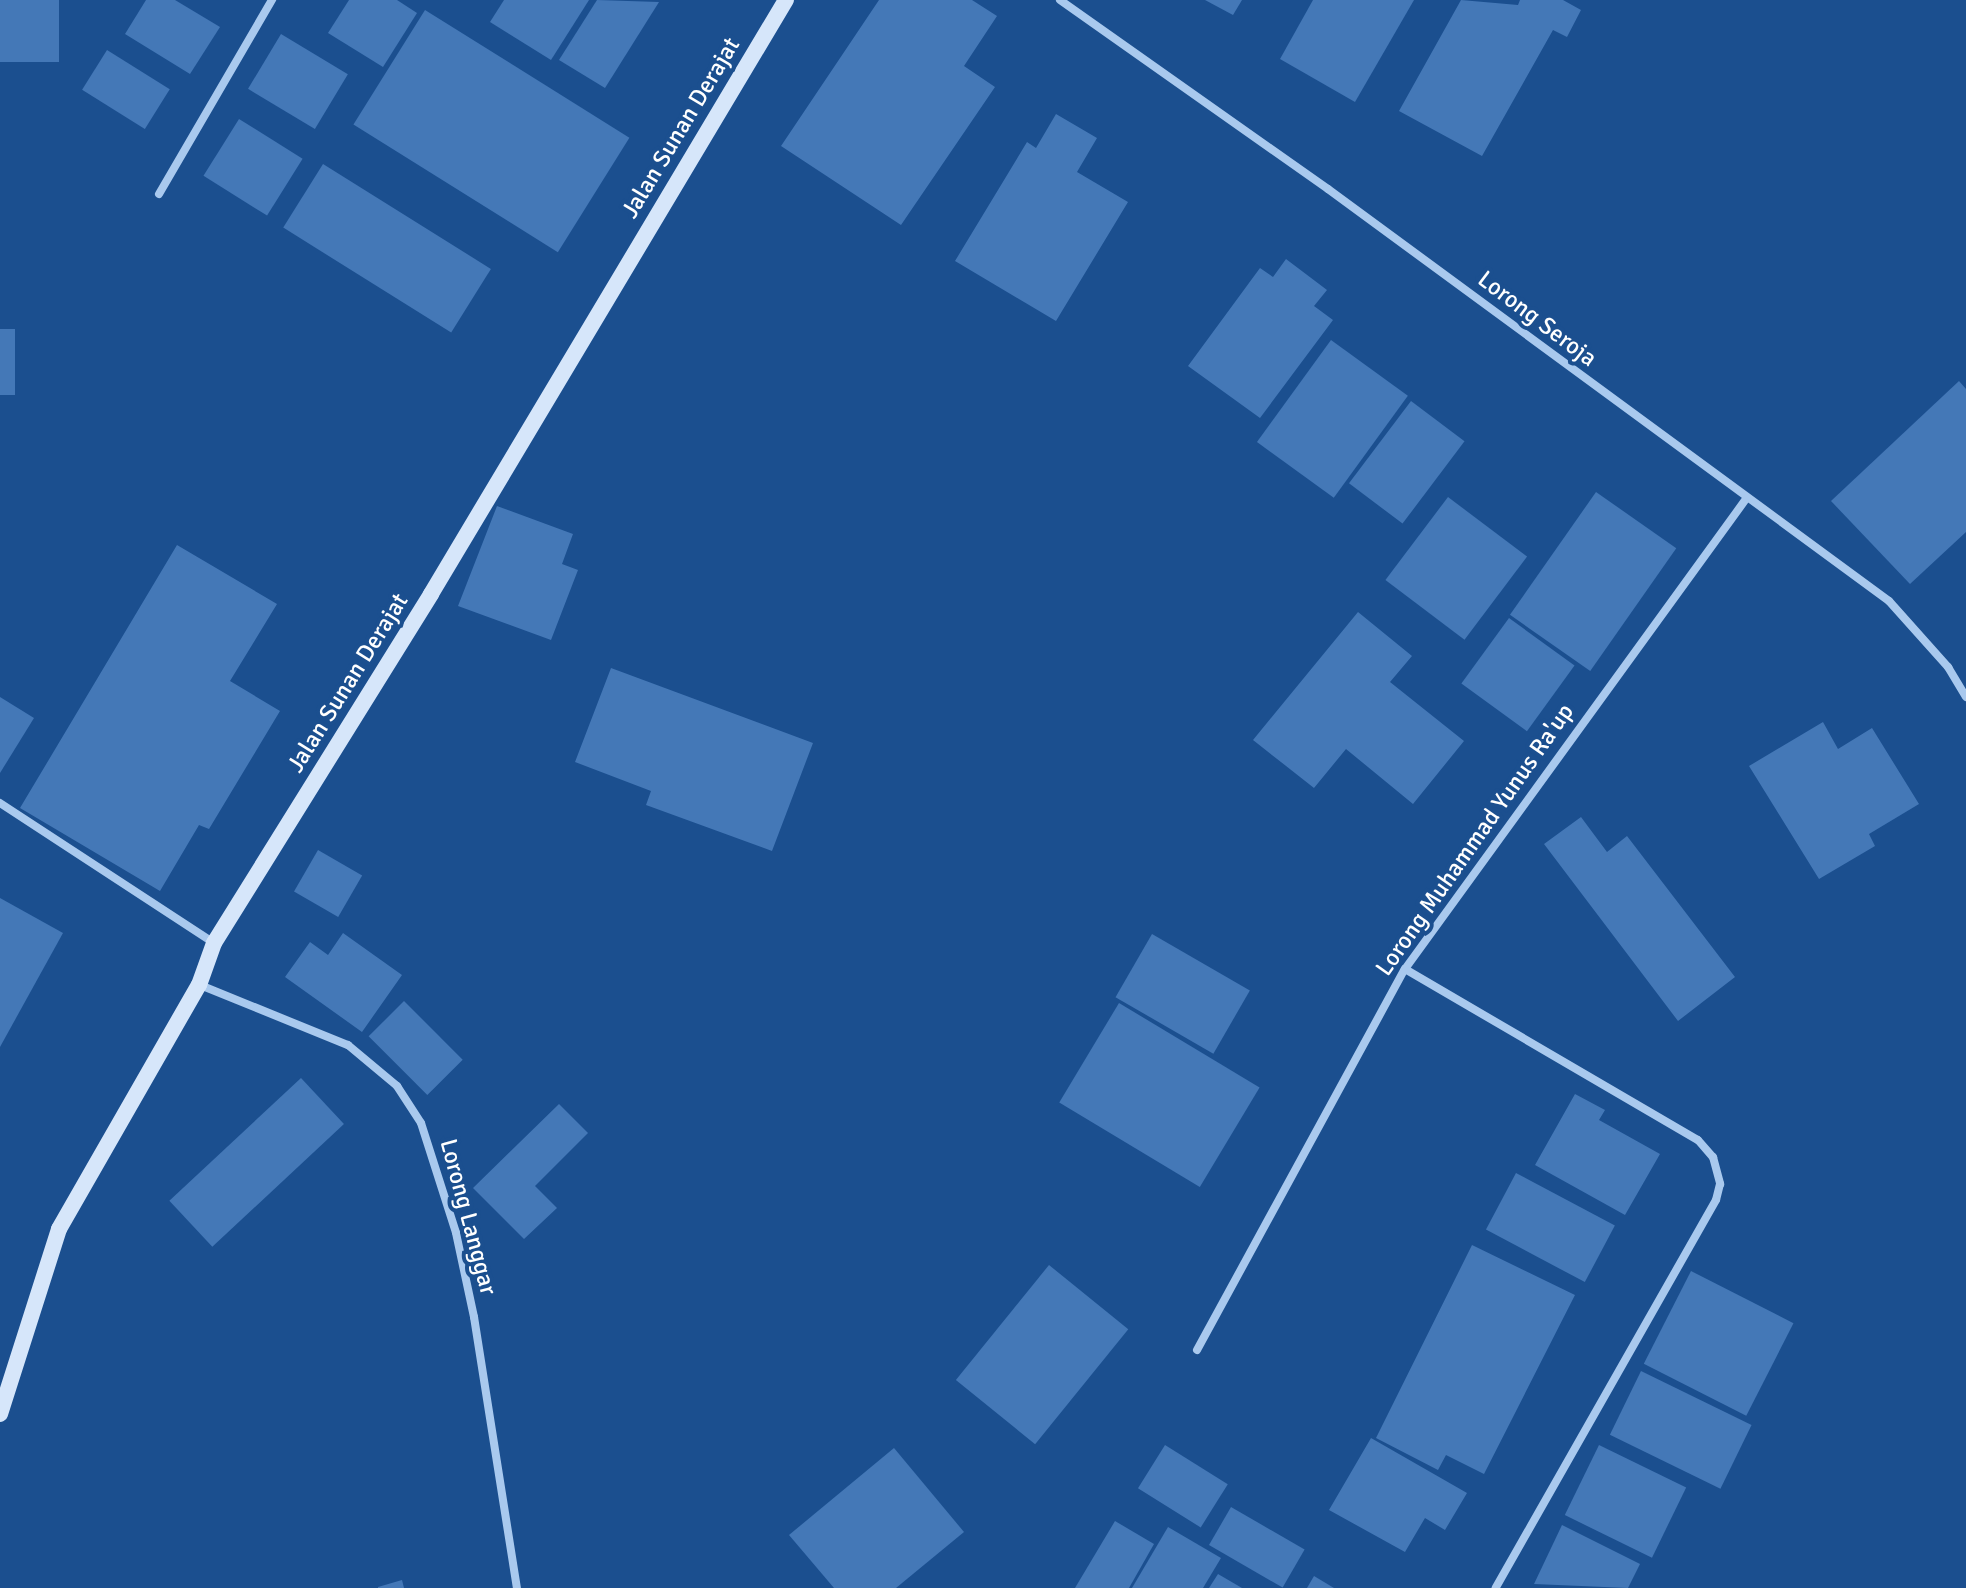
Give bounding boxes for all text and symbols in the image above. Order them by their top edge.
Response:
street label: Jalan Sunan Derajat [616,33,746,223]
street label: Lorong Seroja [1472,265,1602,373]
street label: Jalan Sunan Derajat [281,588,415,778]
street label: Lorong Muhammad Yunus Ra'up [1370,698,1580,982]
street label: Lorong Langgar [433,1136,503,1298]

